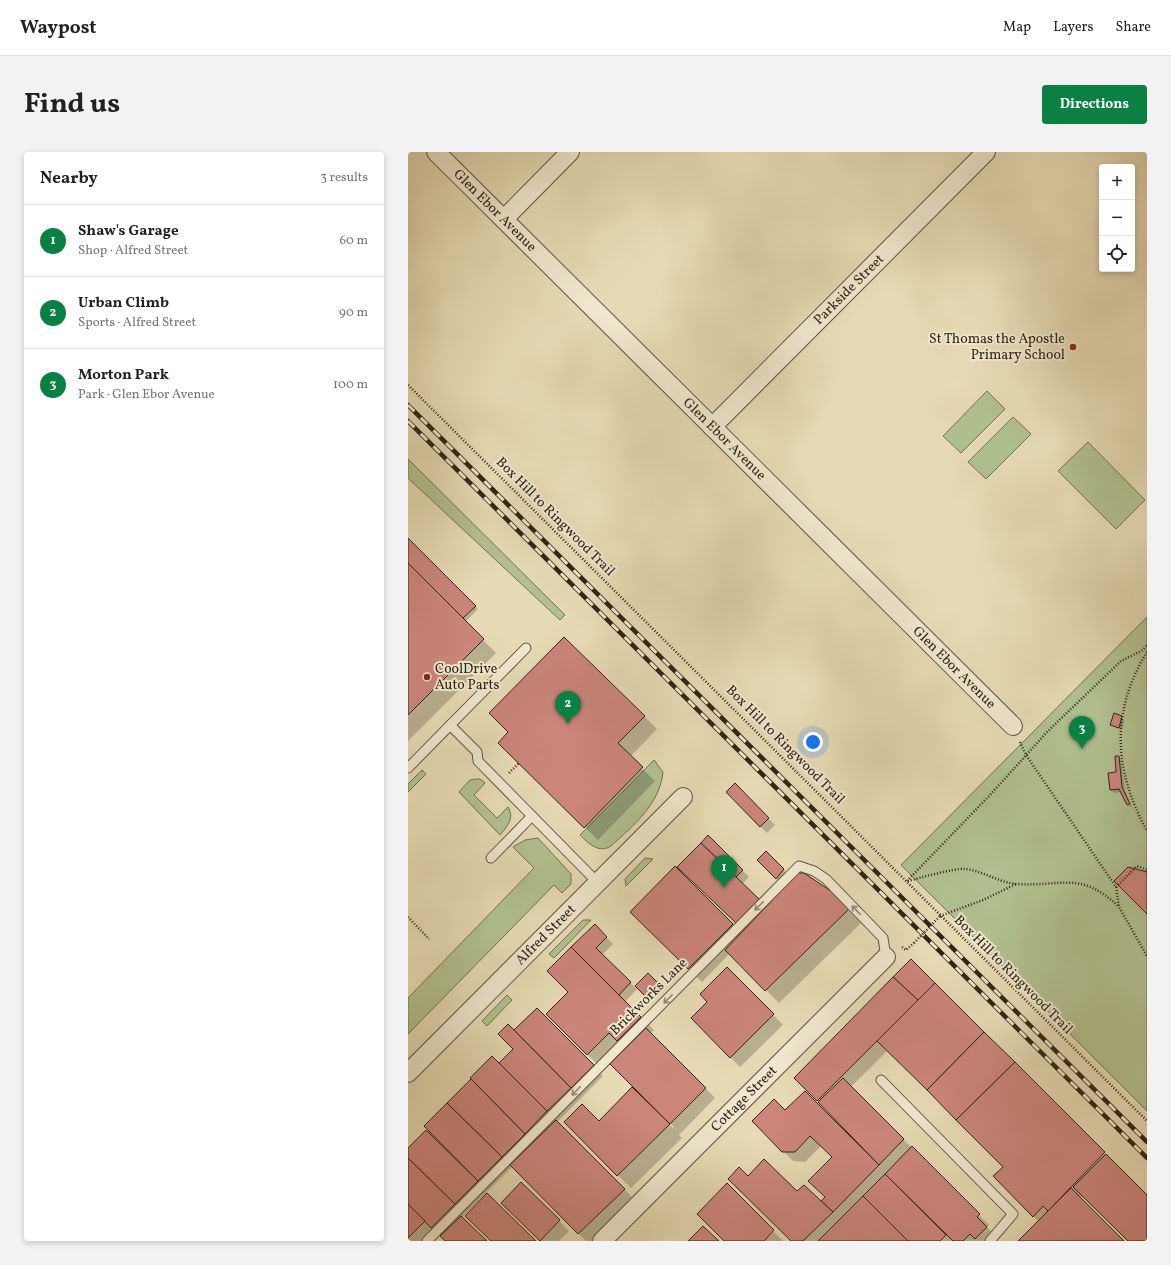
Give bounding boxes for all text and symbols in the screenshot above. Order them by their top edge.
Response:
text: Waypost [20,15,96,41]
text: Map [1003,18,1031,37]
text: Layers [1053,18,1093,37]
text: Share [1115,18,1151,37]
text: Find us [24,85,120,124]
button: Directions [1042,85,1147,124]
map controls [1099,164,1135,272]
button: + [1099,164,1135,200]
street label: Glen Ebor Avenue [449,165,541,256]
text: Nearby [40,167,98,190]
text: 3 results [320,169,368,187]
button: − [1099,200,1135,236]
text: Shaw's Garage [78,221,179,242]
text: 1 [50,232,56,250]
text: 60 m [340,232,368,250]
button: locate [1099,236,1135,272]
text: Shop · Alfred Street [78,242,188,260]
street label: Parkside Street [809,250,889,329]
text: Urban Climb [78,293,169,314]
text: 2 [50,304,56,322]
text: 90 m [339,304,368,322]
text: Sports · Alfred Street [78,314,196,332]
place label: St Thomas the Apostle Primary School [929,330,1065,365]
marker: St Thomas the Apostle Primary School [1068,342,1078,352]
text: Morton Park [78,365,169,386]
text: 3 [50,376,56,394]
text: 100 m [333,376,368,394]
text: Park · Glen Ebor Avenue [78,386,215,404]
street label: Glen Ebor Avenue [679,393,771,485]
street label: Box Hill to Ringwood Trail [491,453,619,581]
street label: Glen Ebor Avenue [908,622,1000,713]
place label: CoolDrive Auto Parts [435,660,499,695]
marker: CoolDrive Auto Parts [422,672,432,682]
street label: Box Hill to Ringwood Trail [721,681,849,809]
pin: 2 [555,691,581,724]
pin: 3 [1069,716,1095,749]
your location [803,732,823,752]
pin: 1 [711,855,737,888]
street label: Alfred Street [511,900,580,969]
one-way arrow [754,901,764,911]
one-way arrow [851,905,861,915]
street label: Box Hill to Ringwood Trail [949,911,1077,1039]
street label: Brickworks Lane [606,954,692,1040]
one-way arrow [663,994,673,1004]
street label: Cottage Street [707,1061,782,1136]
one-way arrow [571,1086,581,1096]

